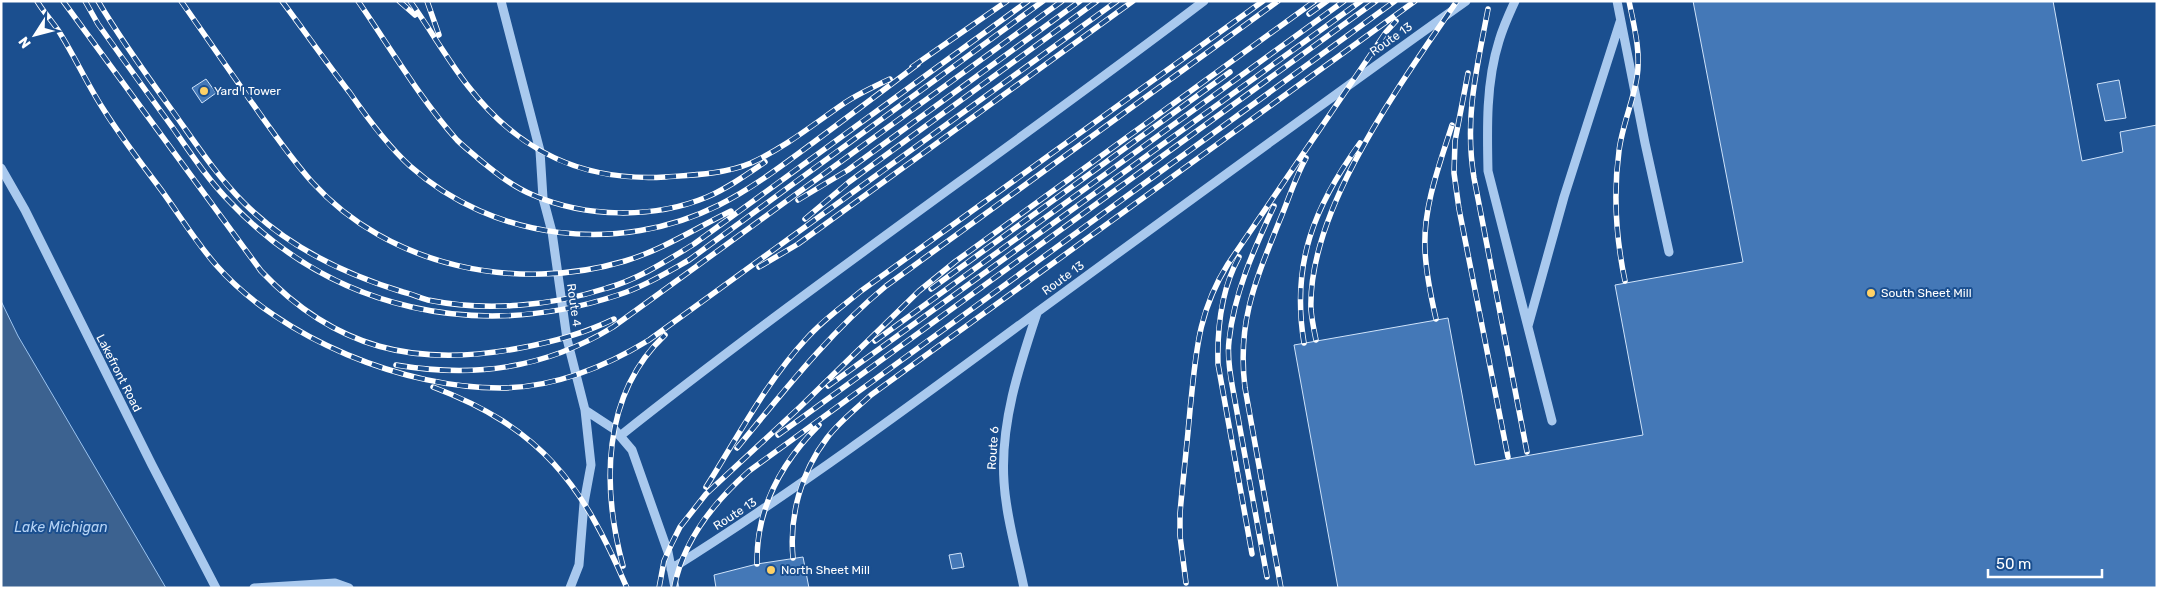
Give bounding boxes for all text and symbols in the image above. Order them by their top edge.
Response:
north arrow [10,10,60,60]
street label: Route 13 [1367,19,1415,59]
text: N [15,33,35,51]
place label: Yard I Tower [214,84,281,98]
marker: Yard I Tower [198,85,210,97]
street label: Route 13 [1039,258,1087,298]
street label: Route 4 [564,282,584,328]
place label: South Sheet Mill [1881,286,1972,300]
marker: South Sheet Mill [1865,287,1877,299]
street label: Lakefront Road [93,332,145,414]
street label: Route 6 [984,426,1002,470]
street label: Route 13 [711,495,759,533]
water label: Lake Michigan [14,519,108,536]
scale bar [1988,546,2102,578]
text: 50 m [1996,555,2031,573]
place label: North Sheet Mill [781,563,870,577]
marker: North Sheet Mill [765,564,777,576]

